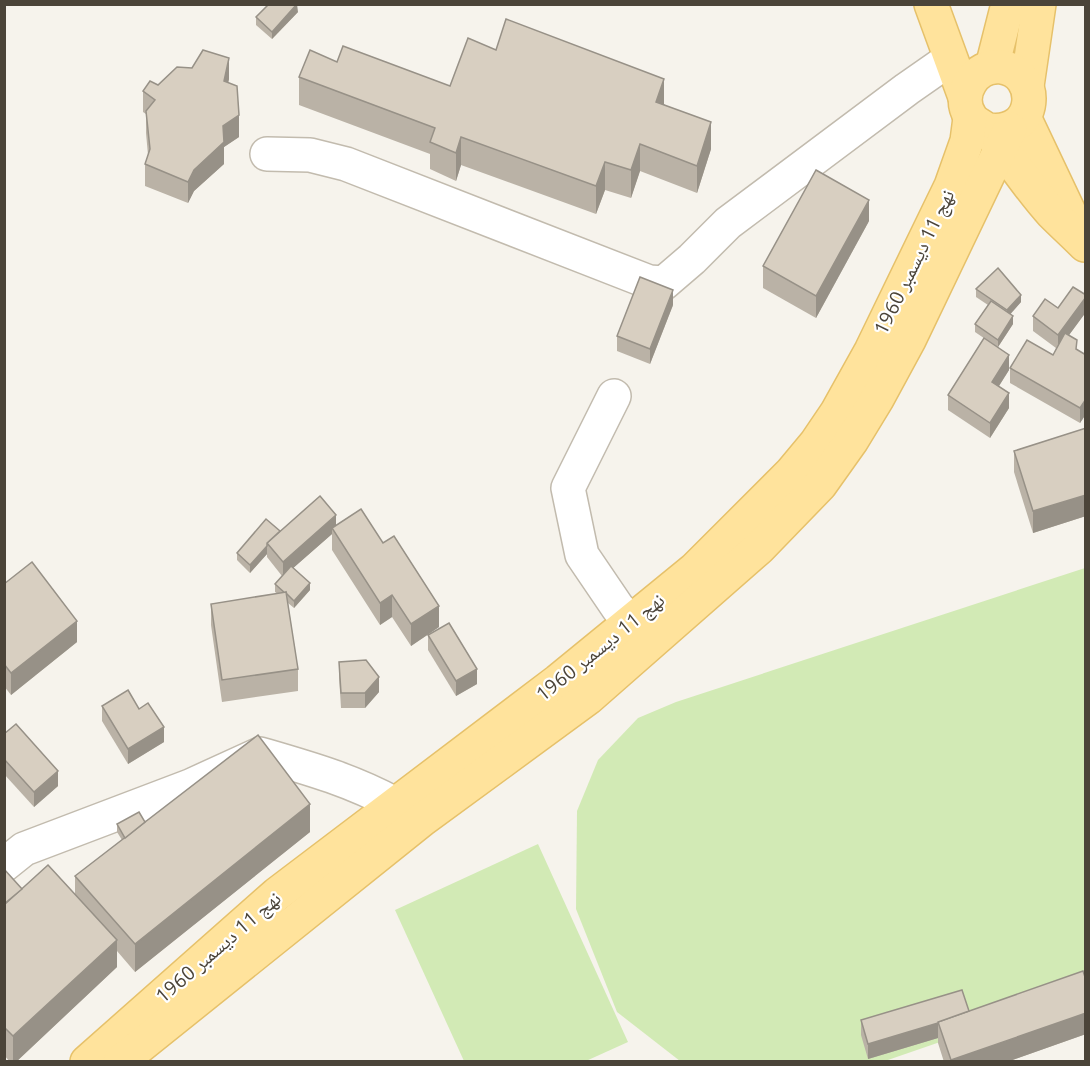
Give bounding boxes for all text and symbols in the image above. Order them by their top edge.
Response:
street label: نهج 11 ديسمبر 1960 [868,186,960,339]
street label: نهج 11 ديسمبر 1960 [531,588,670,707]
street label: نهج 11 ديسمبر 1960 [150,886,286,1009]

